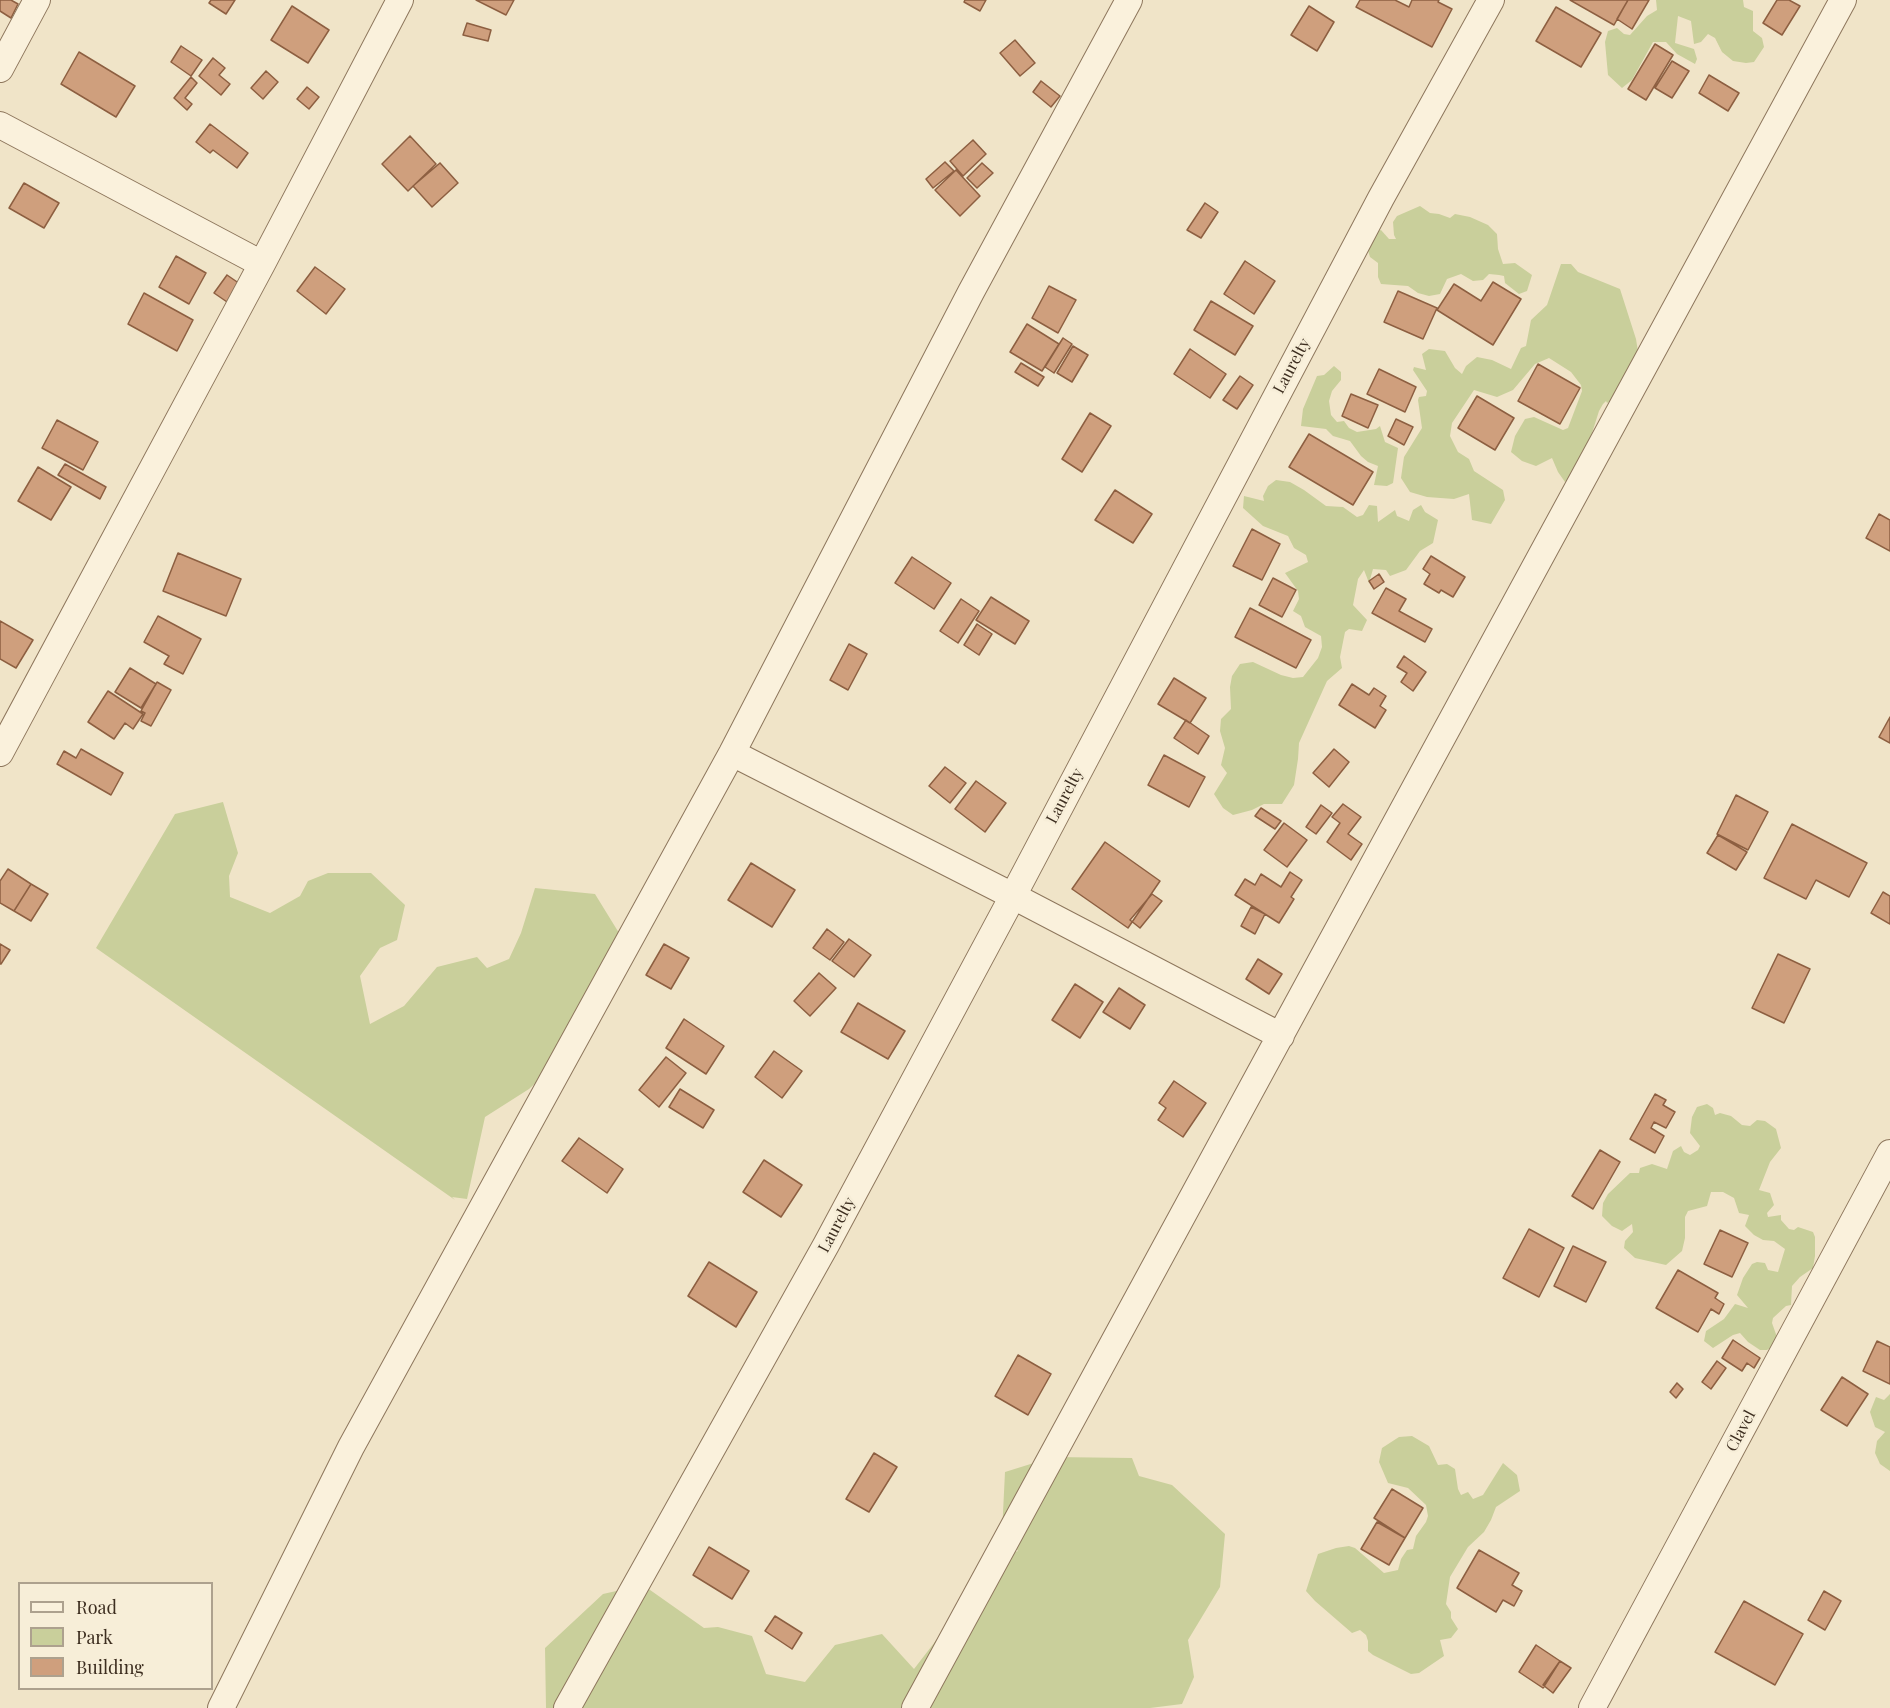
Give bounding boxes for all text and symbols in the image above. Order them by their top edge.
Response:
street label: Laurelty [1269,335,1315,397]
street label: Laurelty [1042,765,1088,827]
street label: Laurelty [814,1194,860,1256]
street label: Clavel [1722,1407,1760,1455]
legend [18,1582,213,1690]
text: Road [76,1595,117,1619]
text: Park [76,1625,113,1649]
text: Building [76,1655,144,1679]

